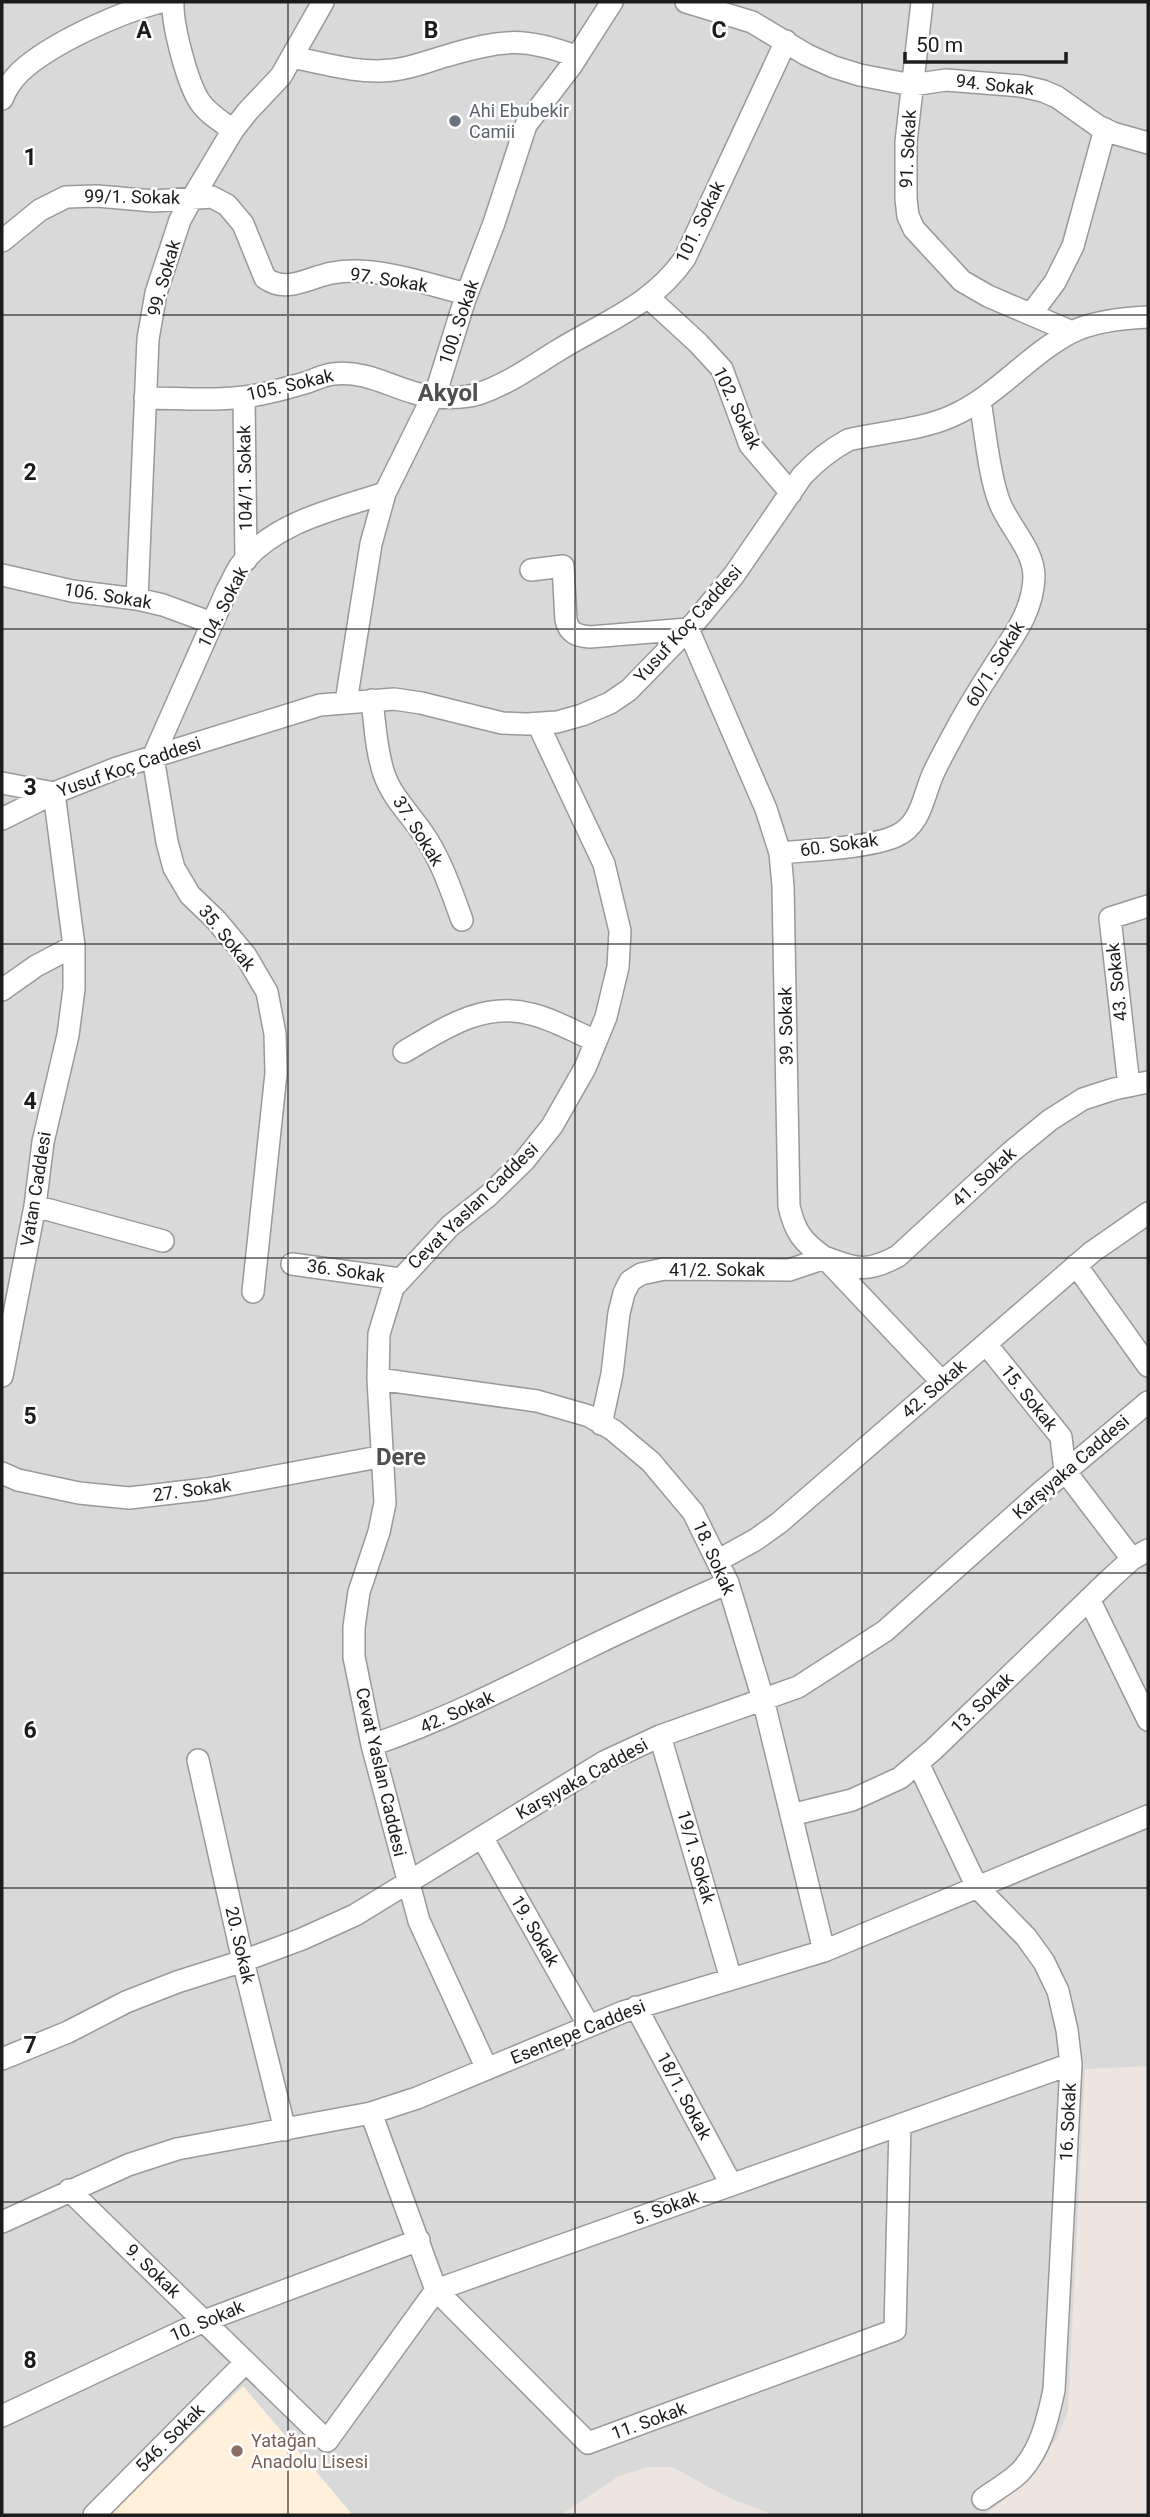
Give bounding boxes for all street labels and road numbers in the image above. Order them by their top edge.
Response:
street label: 94. Sokak [955,70,1036,99]
street label: 91. Sokak [895,108,920,189]
street label: 101. Sokak [671,177,729,266]
street label: 99/1. Sokak [84,185,181,208]
street label: 99. Sokak [143,236,185,318]
street label: 97. Sokak [349,263,430,296]
street label: 100. Sokak [434,276,483,367]
street label: 102. Sokak [709,363,766,453]
street label: 105. Sokak [244,364,336,405]
street label: 104/1. Sokak [233,424,256,531]
street label: Yusuf Koç Caddesi [629,561,746,687]
street label: 104. Sokak [193,562,252,651]
street label: 106. Sokak [63,578,154,613]
street label: 60/1. Sokak [961,616,1029,710]
street label: Yusuf Koç Caddesi [54,732,203,801]
street label: 37. Sokak [389,792,449,870]
street label: 60. Sokak [799,829,880,860]
street label: 35. Sokak [195,901,261,975]
street label: 43. Sokak [1102,941,1131,1022]
street label: 39. Sokak [774,986,797,1065]
street label: Vatan Caddesi [16,1130,55,1248]
street label: Cevat Yaslan Caddesi [403,1138,542,1273]
street label: 41. Sokak [947,1142,1020,1211]
street label: 36. Sokak [306,1255,387,1286]
street label: 41/2. Sokak [669,1259,766,1280]
street label: 42. Sokak [897,1354,971,1422]
street label: 15. Sokak [997,1361,1063,1435]
street label: Karşıyaka Caddesi [1008,1410,1133,1523]
street label: 27. Sokak [152,1474,233,1505]
street label: 18. Sokak [689,1518,740,1599]
street label: 13. Sokak [946,1667,1018,1737]
street label: Cevat Yaslan Caddesi [352,1685,411,1858]
street label: 42. Sokak [417,1686,498,1737]
street label: Karşıyaka Caddesi [512,1734,651,1824]
street label: 19/1. Sokak [673,1808,720,1907]
street label: 19. Sokak [507,1892,565,1971]
street label: 20. Sokak [221,1904,260,1986]
street label: Esentepe Caddesi [507,1995,648,2068]
street label: 18/1. Sokak [653,2048,717,2144]
street label: 16. Sokak [1055,2081,1080,2162]
street label: 5. Sokak [630,2186,702,2229]
street label: 9. Sokak [121,2239,186,2303]
street label: 10. Sokak [167,2295,248,2346]
street label: 11. Sokak [608,2397,690,2444]
street label: 546. Sokak [131,2398,209,2476]

